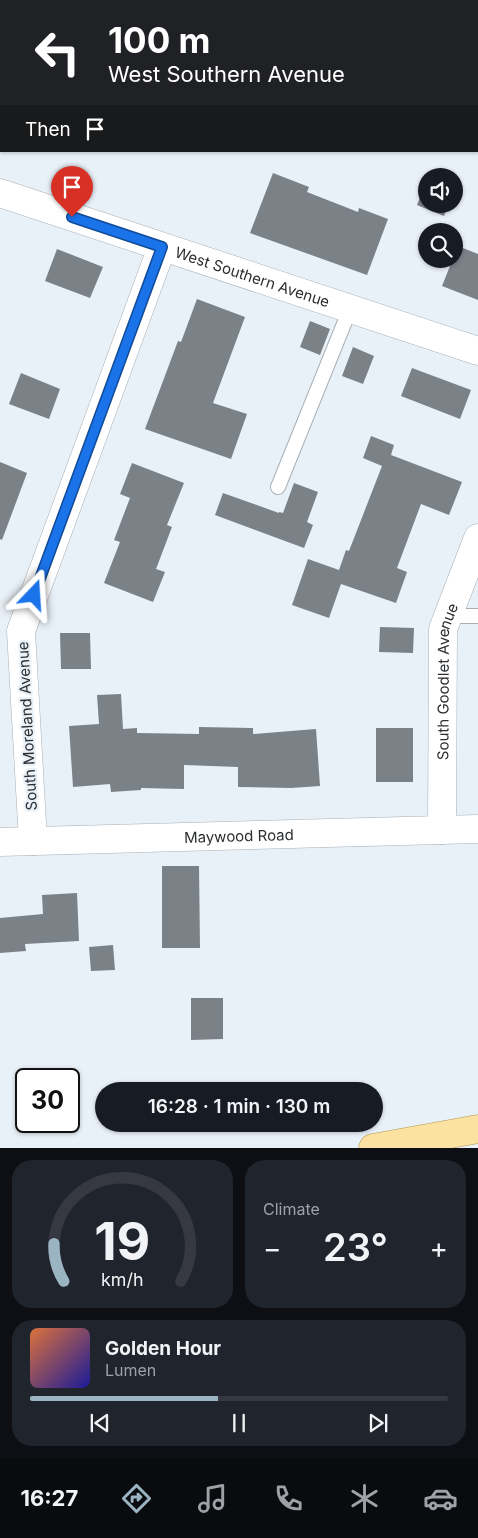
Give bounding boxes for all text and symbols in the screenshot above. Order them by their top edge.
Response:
text: 100 m [108,19,211,61]
icon: left [25,20,90,85]
text: West Southern Avenue [108,61,345,87]
icon: arrive [81,115,109,143]
text: Then [25,118,71,141]
pin [51,166,93,217]
map controls [418,168,463,268]
button: sound [418,168,463,213]
icon: arrive [58,173,86,201]
button: search [418,223,463,268]
street label: West Southern Avenue [173,242,332,311]
position arrow [7,568,59,620]
street label: South Goodlet Avenue [433,600,462,760]
street label: South Moreland Avenue [13,641,41,811]
street label: Maywood Road [184,825,294,846]
speed limit sign: 30 [15,1068,80,1133]
text: 16:28 · 1 min · 130 m [148,1095,330,1118]
text: Climate [263,1199,320,1219]
text: 19 [94,1210,151,1273]
text: 23° [323,1224,388,1270]
text: − [263,1231,282,1265]
text: + [429,1231,448,1265]
text: km/h [101,1269,144,1290]
text: Golden Hour [105,1337,221,1360]
text: Lumen [105,1360,156,1380]
icon: previous [86,1409,114,1437]
icon: pause [225,1409,253,1437]
icon: next [364,1409,392,1437]
icon: directions [119,1481,154,1516]
icon: music [195,1481,230,1516]
icon: phone [271,1481,306,1516]
icon: climate [347,1481,382,1516]
icon: car [423,1481,458,1516]
text: 16:27 [20,1485,78,1511]

